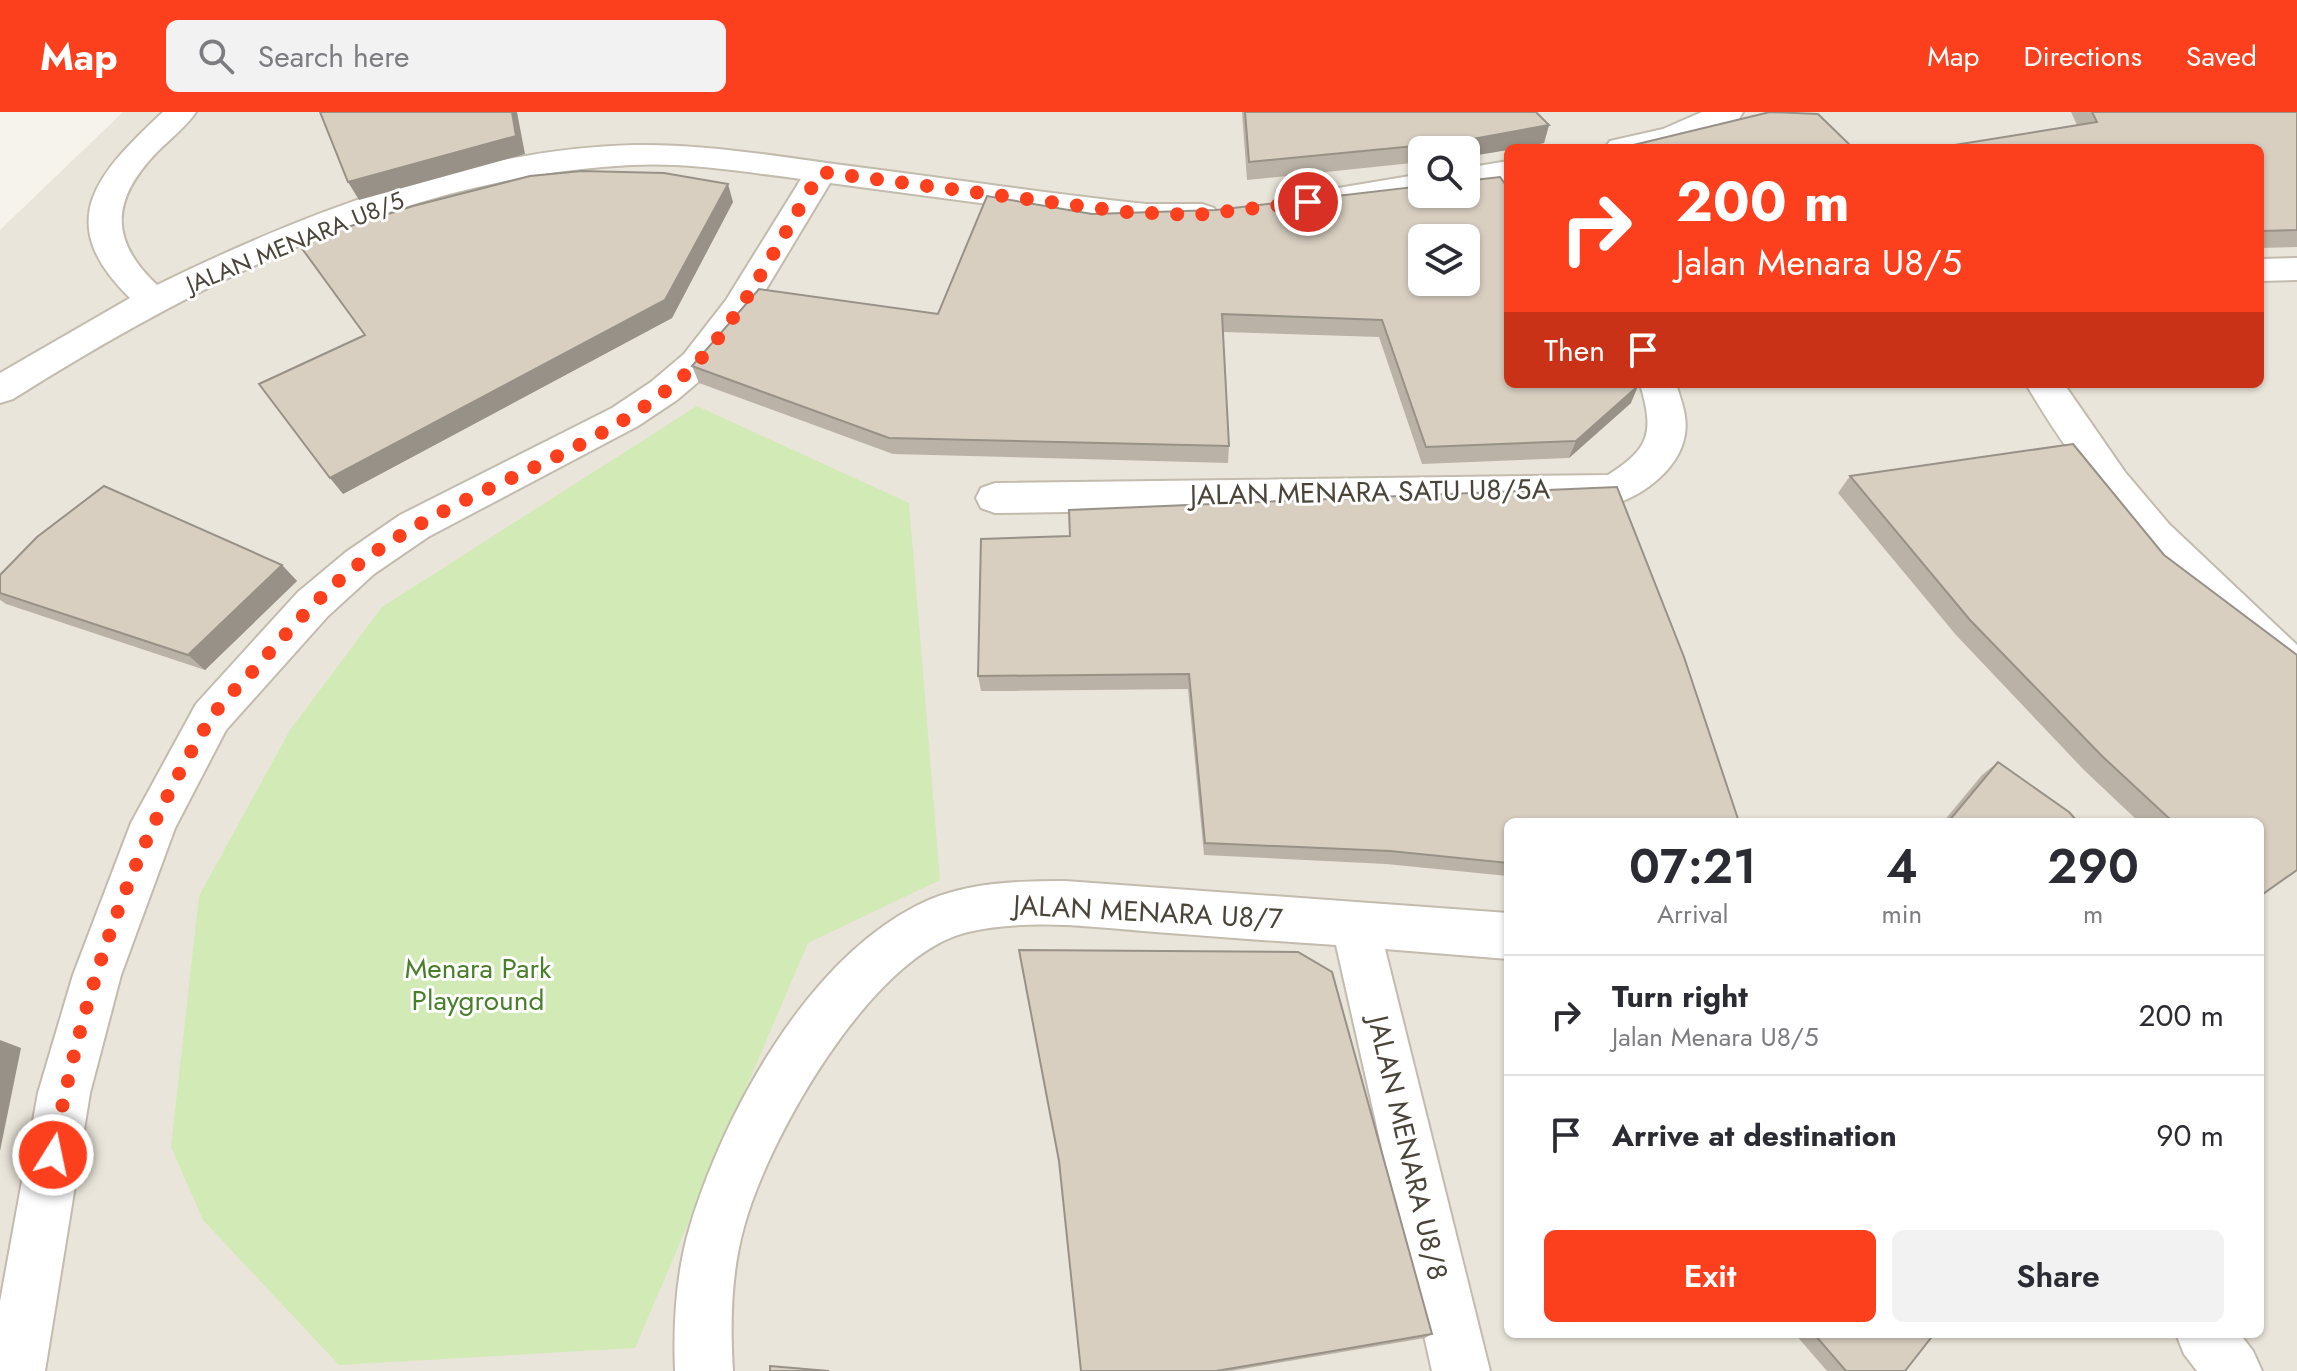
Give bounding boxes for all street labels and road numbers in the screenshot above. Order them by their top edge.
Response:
street label: JALAN MENARA U8/5 [178,182,409,303]
street label: JALAN MENARA SATU U8/5A [1186,468,1551,516]
street label: JALAN MENARA U8/7 [1008,884,1284,940]
street label: JALAN MENARA U8/8 [1357,1008,1458,1284]

